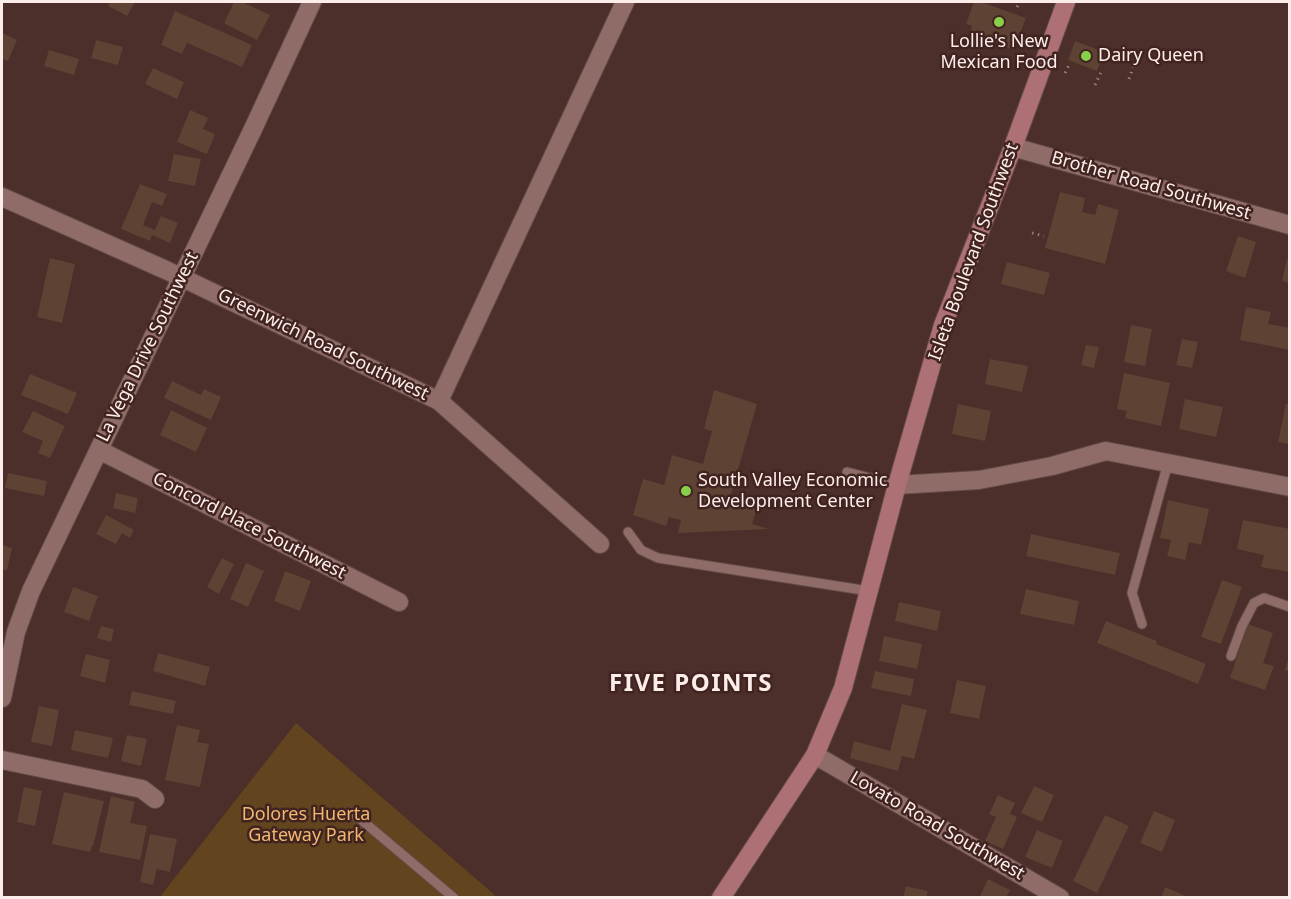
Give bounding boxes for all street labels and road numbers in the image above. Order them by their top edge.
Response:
street label: Isleta Boulevard Southwest [925,140,1023,364]
street label: Brother Road Southwest [1049,147,1253,225]
street label: La Vega Drive Southwest [93,248,203,446]
street label: Greenwich Road Southwest [214,285,432,405]
street label: Concord Place Southwest [149,468,349,584]
street label: Lovato Road Southwest [846,767,1028,885]

